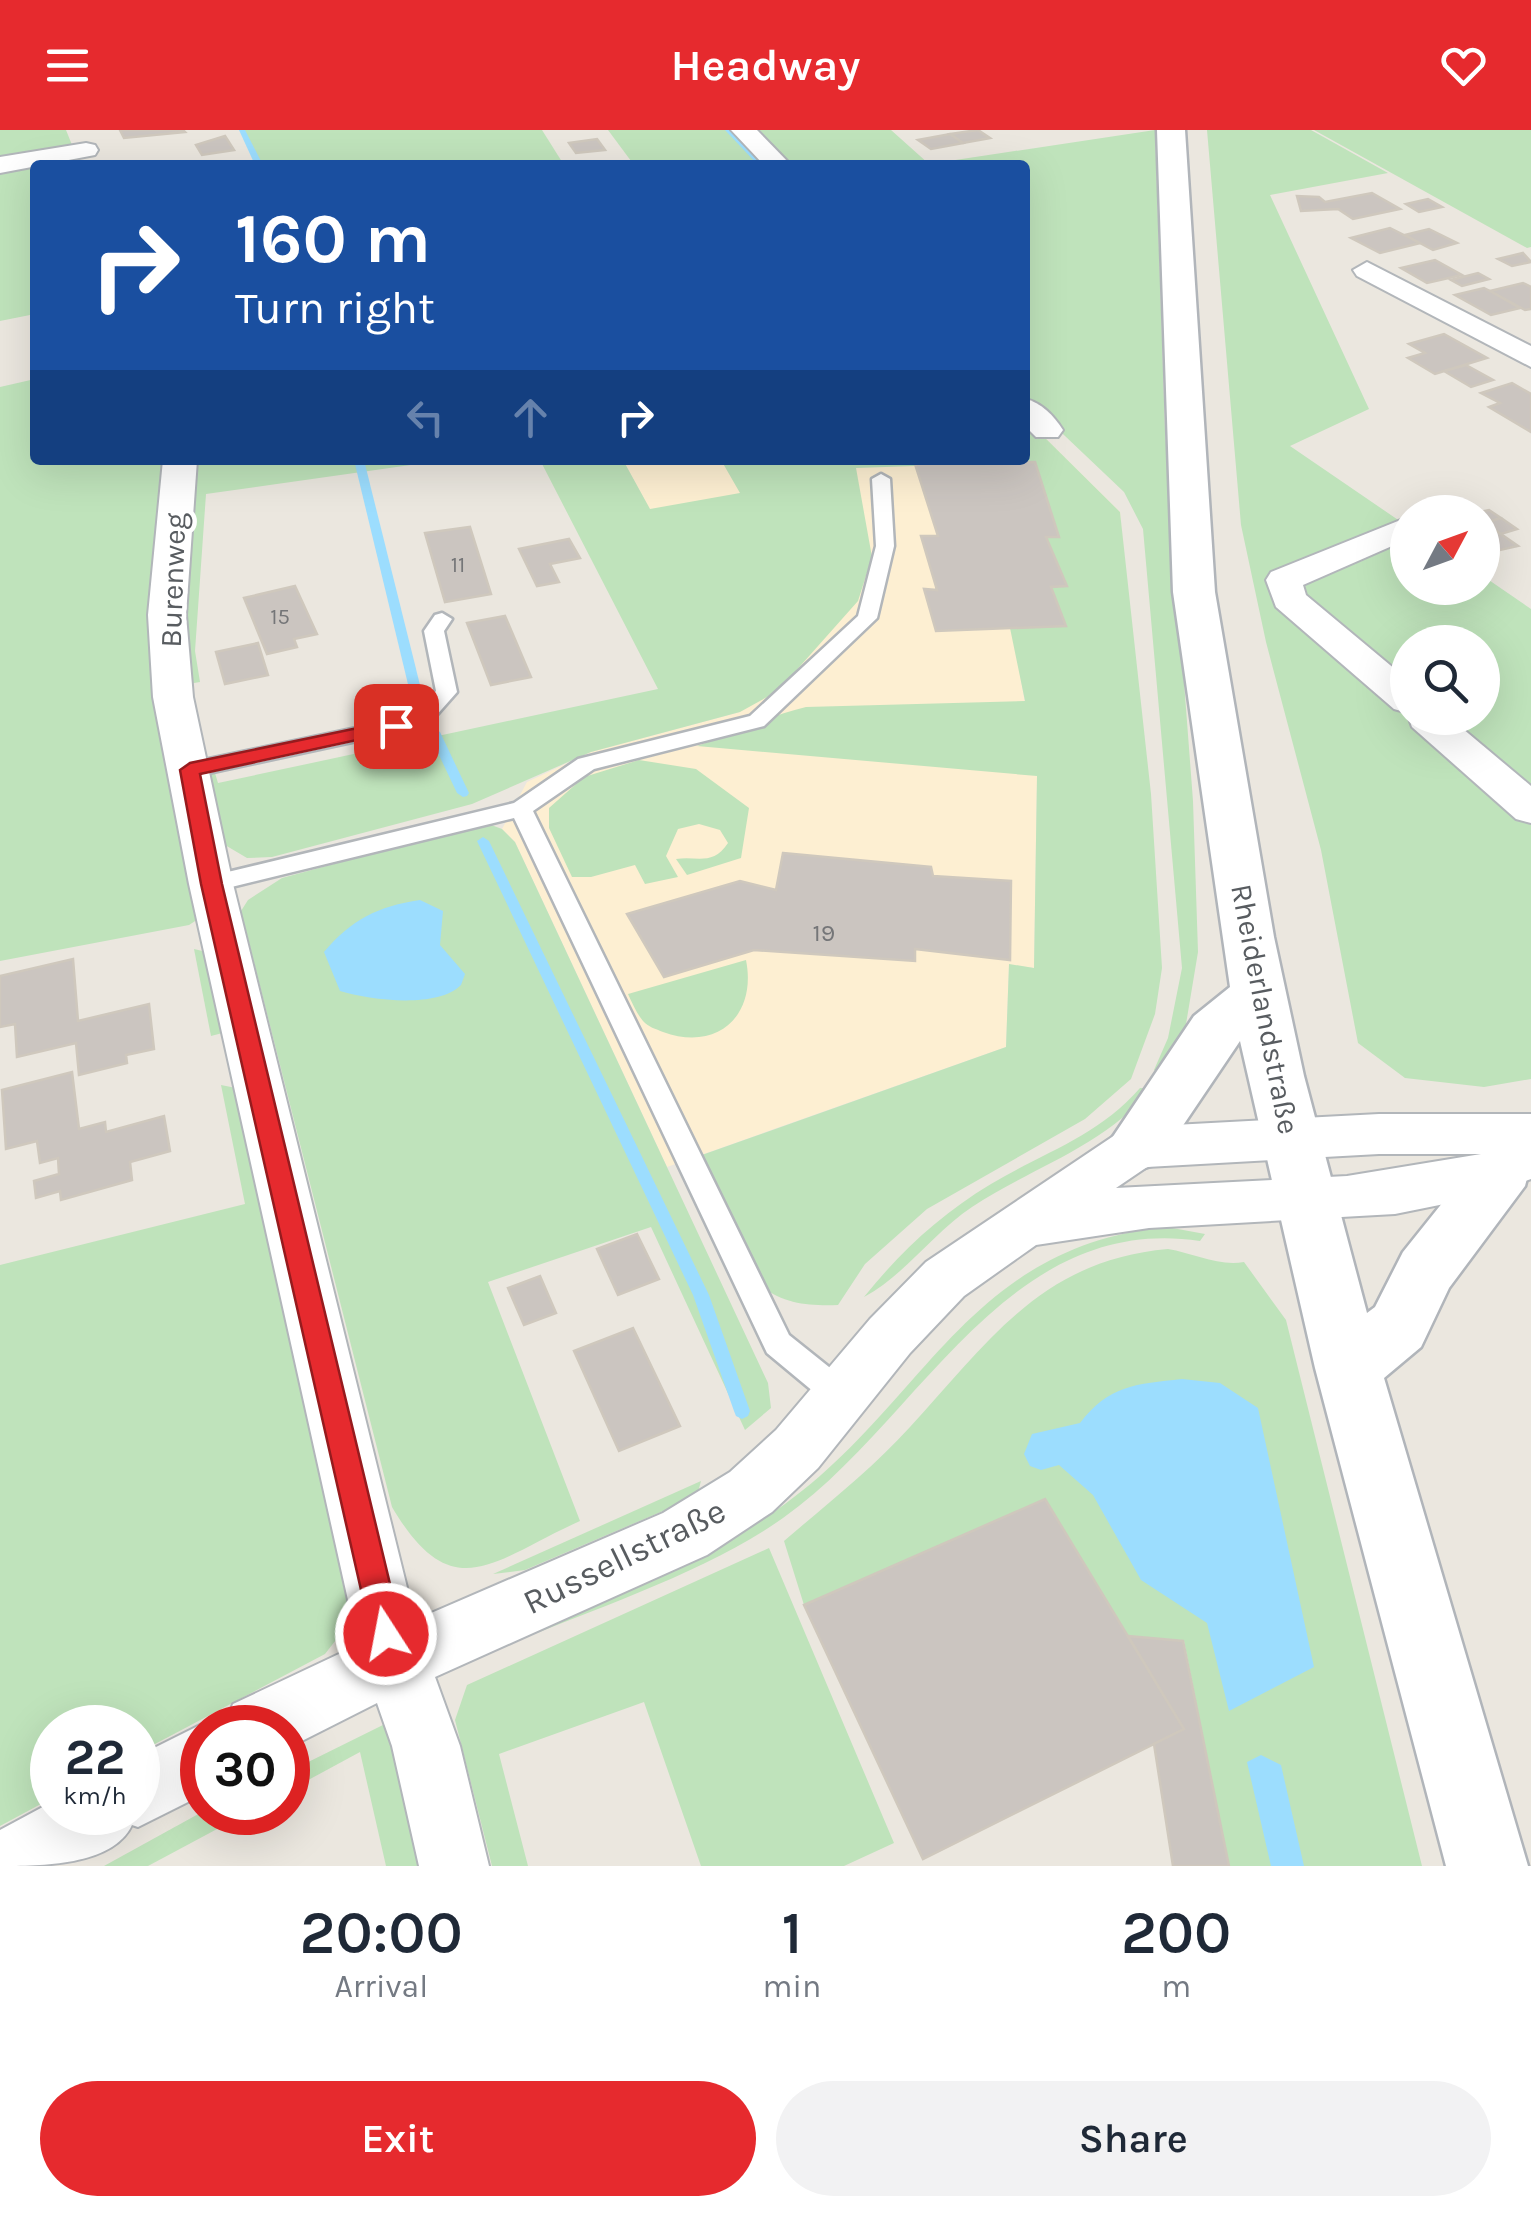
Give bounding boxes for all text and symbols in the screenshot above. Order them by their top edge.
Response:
icon: menu [40,38,95,93]
icon: heart [1436,38,1491,93]
text: Headway [671,39,860,91]
text: 160 m [235,198,431,280]
icon: right [70,200,200,330]
text: Turn right [235,282,435,334]
icon: left [398,390,453,445]
icon: ahead [503,390,558,445]
icon: right [608,390,663,445]
north arrow [1390,495,1500,605]
map controls [1390,495,1500,735]
street label: Burenweg [153,512,193,648]
house number: 11 [451,552,465,578]
house number: 15 [270,604,290,630]
button: search [1390,625,1500,735]
pin [354,684,439,769]
icon: arrive [369,699,424,754]
street label: Rheiderlandstraße [1223,881,1307,1137]
house number: 19 [813,918,835,947]
street label: Russellstraße [516,1490,732,1623]
position arrow [334,1582,438,1686]
speed limit sign: 30 [180,1705,310,1835]
text: 22 [65,1728,125,1787]
text: km/h [63,1781,127,1810]
text: 20:00 [300,1898,463,1968]
text: 1 [781,1898,802,1968]
text: 200 [1121,1898,1231,1968]
text: Arrival [334,1968,428,2005]
text: min [763,1968,821,2005]
text: m [1161,1968,1191,2005]
button: Exit [40,2081,756,2196]
button: Share [776,2081,1491,2196]

